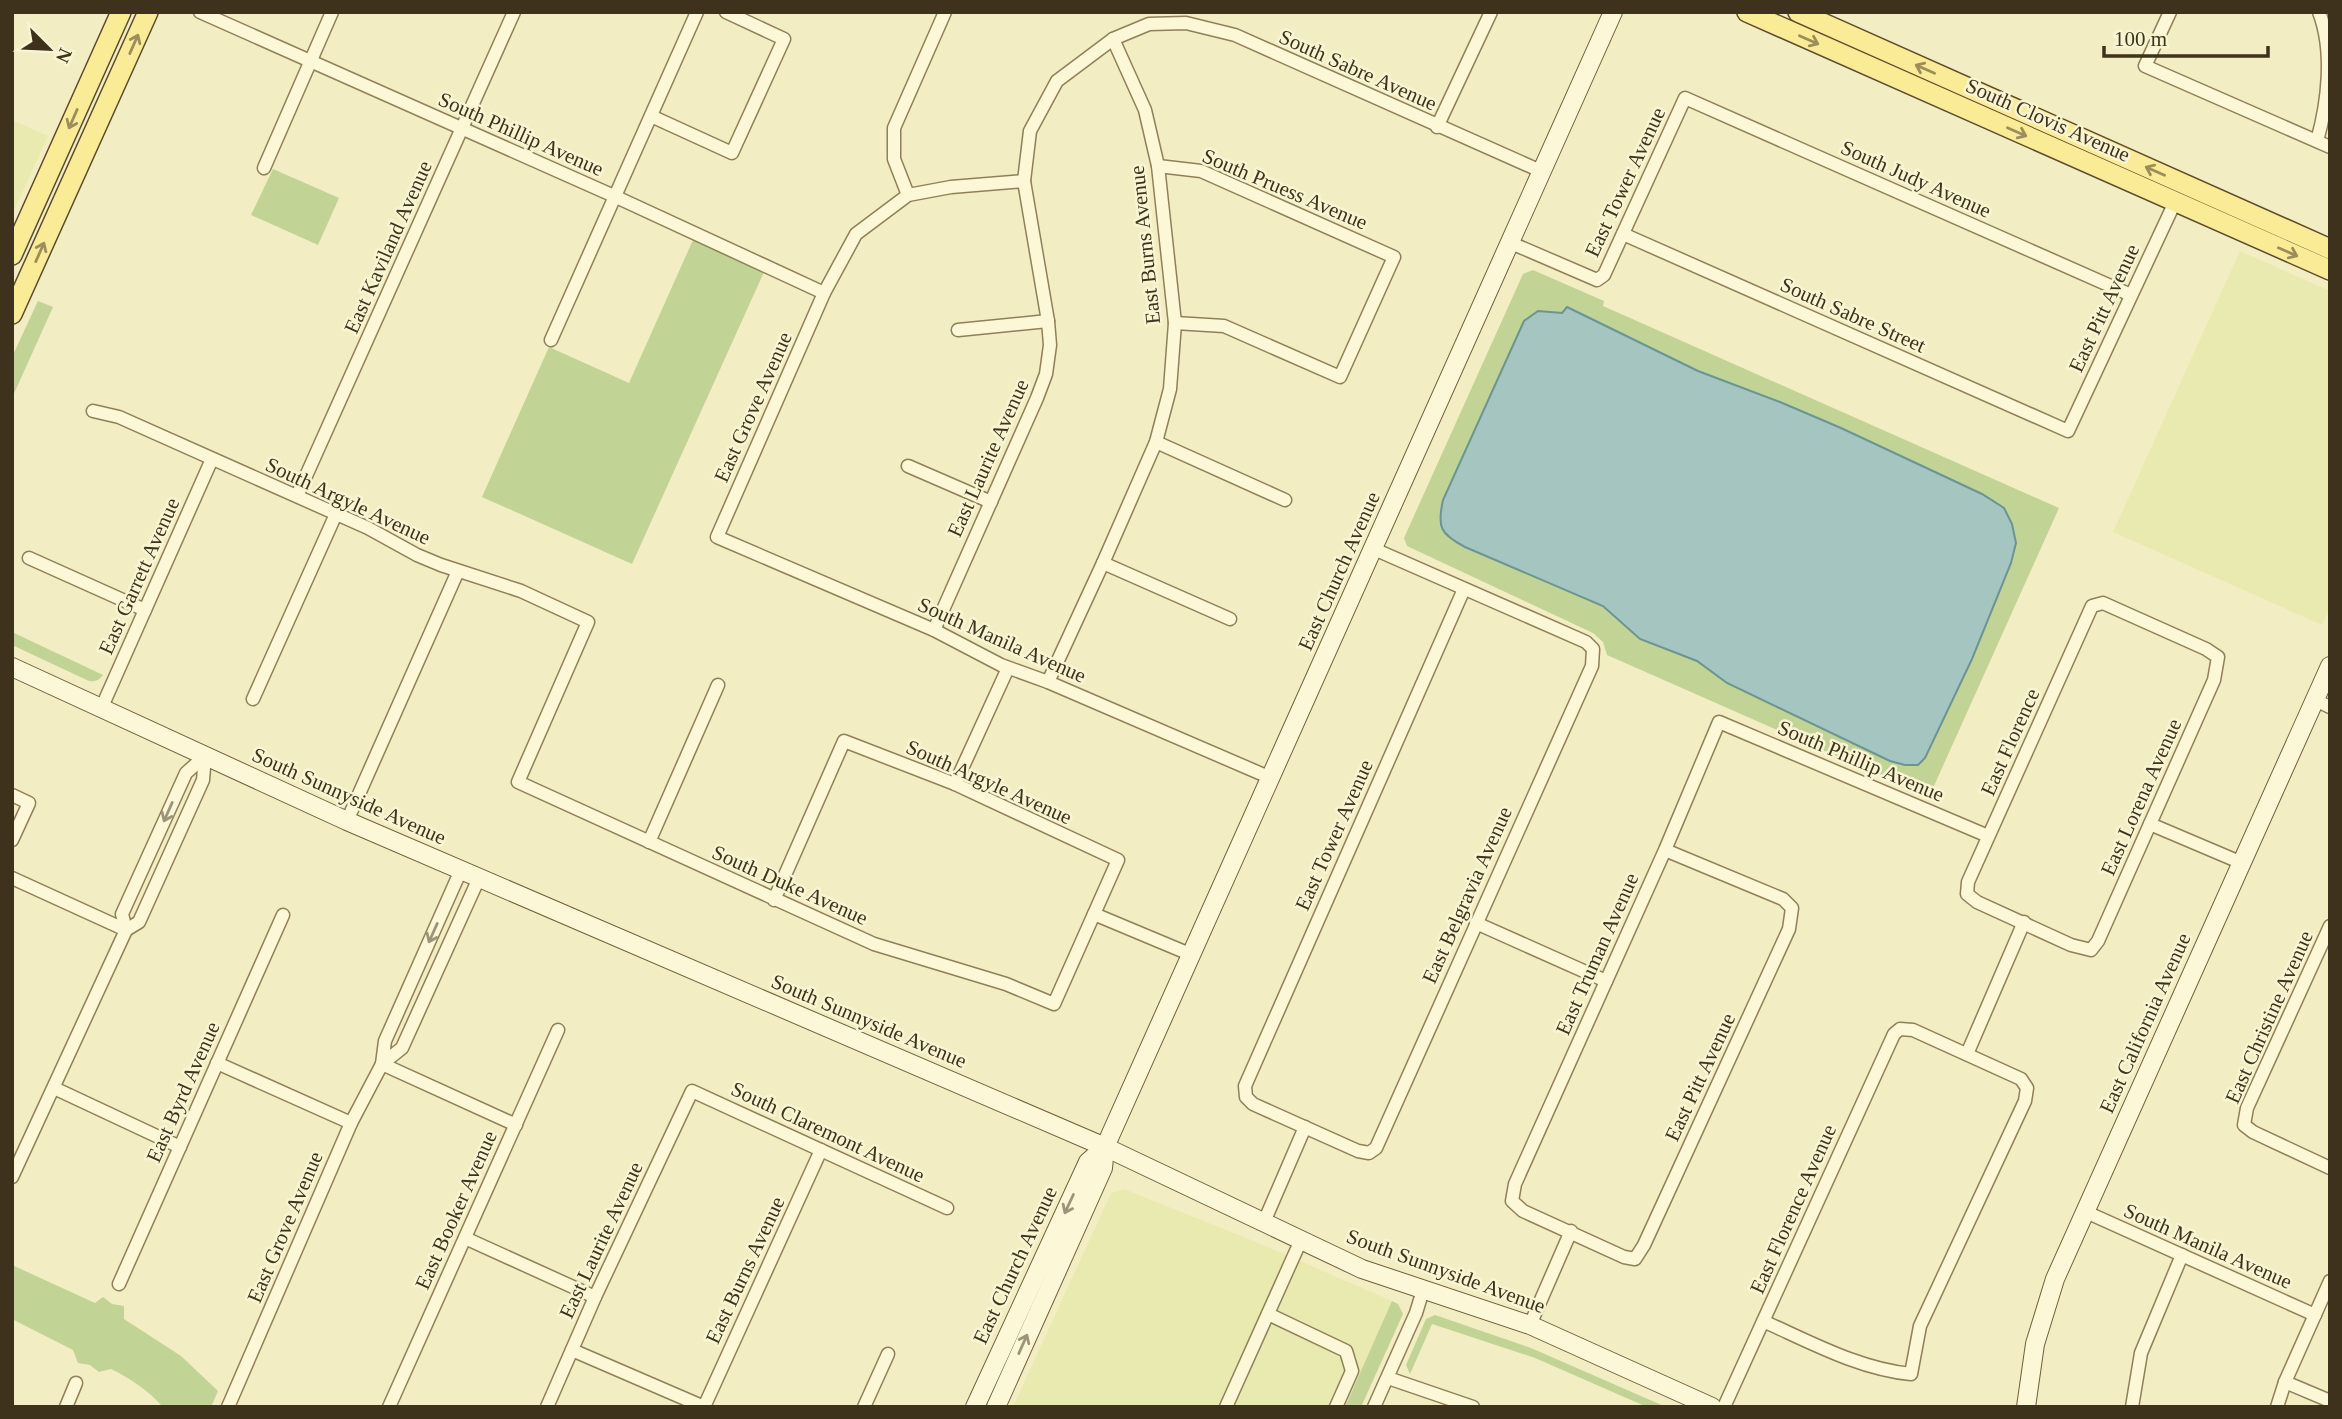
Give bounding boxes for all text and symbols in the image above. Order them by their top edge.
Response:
north arrow [14,14,84,84]
scale bar [2104,14,2268,58]
street label: South Sabre Avenue [1276,24,1440,116]
text: 100 m [2114,27,2167,51]
one-way arrow [128,34,141,55]
one-way arrow [1798,34,1819,47]
text: N [52,45,76,66]
one-way arrow [1915,62,1936,75]
street label: South Clovis Avenue [1962,73,2134,167]
street label: South Phillip Avenue [435,87,607,181]
street label: East Tower Avenue [1580,103,1670,261]
one-way arrow [66,108,79,129]
one-way arrow [2006,126,2028,139]
street label: South Judy Avenue [1837,135,1995,223]
street label: South Pruess Avenue [1199,143,1371,235]
street label: East Kaviland Avenue [339,157,437,337]
street label: East Burns Avenue [1125,164,1165,326]
one-way arrow [2145,164,2167,177]
street label: East Pitt Avenue [2064,240,2144,376]
one-way arrow [34,241,47,263]
one-way arrow [2277,246,2298,259]
street label: South Sabre Street [1777,272,1929,358]
street label: East Grove Avenue [709,328,797,486]
street label: East Laurite Avenue [942,376,1034,540]
street label: South Argyle Avenue [262,452,434,550]
street label: East Church Avenue [1293,488,1385,654]
street label: East Garrett Avenue [94,494,184,658]
street label: South Manila Avenue [914,592,1090,688]
street label: East Florence [1976,685,2044,799]
street label: South Phillip Avenue [1774,715,1948,807]
street label: East Lorena Avenue [2096,715,2186,879]
street label: South Argyle Avenue [902,735,1076,829]
street label: South Sunnyside Avenue [248,742,450,850]
street label: East Tower Avenue [1290,756,1378,914]
one-way arrow [161,801,174,823]
street label: East Belgravia Avenue [1417,803,1517,987]
street label: South Duke Avenue [709,840,871,930]
street label: East Truman Avenue [1551,869,1643,1039]
one-way arrow [426,922,439,943]
street label: East Christine Avenue [2220,927,2318,1107]
street label: East California Avenue [2095,929,2195,1117]
street label: South Sunnyside Avenue [768,969,970,1073]
street label: East Pitt Avenue [1660,1009,1740,1145]
street label: East Byrd Avenue [141,1018,225,1166]
street label: South Claremont Avenue [727,1077,929,1187]
street label: East Florence Avenue [1745,1121,1841,1297]
street label: East Booker Avenue [410,1127,502,1293]
street label: East Grove Avenue [242,1148,328,1306]
street label: East Laurite Avenue [554,1158,648,1322]
street label: East Church Avenue [968,1182,1062,1348]
one-way arrow [1062,1192,1075,1214]
street label: East Burns Avenue [700,1193,790,1347]
street label: South Manila Avenue [2120,1198,2296,1294]
street label: South Sunnyside Avenue [1343,1224,1549,1318]
one-way arrow [1018,1334,1031,1355]

